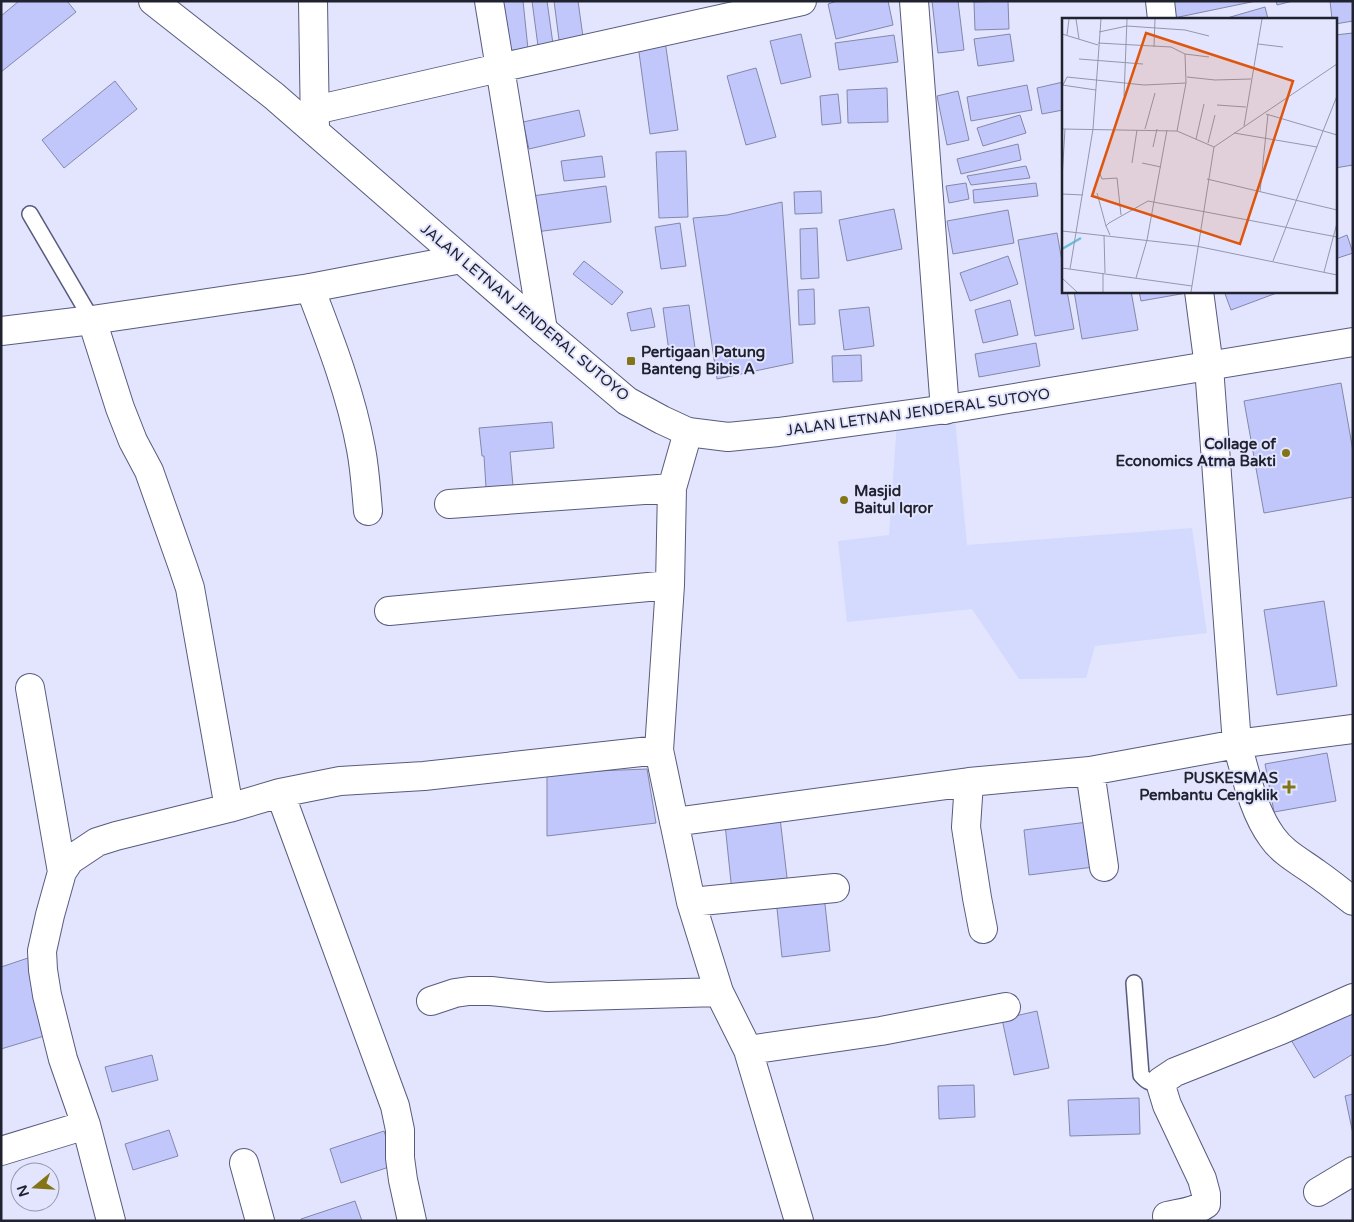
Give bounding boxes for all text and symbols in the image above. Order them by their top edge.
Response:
inset map [1062,18,1336,292]
street label: JALAN LETNAN JENDERAL SUTOYO [417,219,633,405]
place label: Pertigaan Patung Banteng Bibis A [641,343,765,379]
marker: Pertigaan Patung Banteng Bibis A [625,355,637,367]
street label: JALAN LETNAN JENDERAL SUTOYO [785,385,1051,439]
place label: Collage of Economics Atma Bakti [1116,435,1276,470]
marker: Collage of Economics Atma Bakti [1280,447,1292,459]
place label: Masjid Baitul Iqror [854,482,933,518]
marker: Masjid Baitul Iqror [838,494,850,506]
place label: PUSKESMAS Pembantu Cengklik [1139,769,1278,805]
marker: PUSKESMAS Pembantu Cengklik [1282,780,1296,794]
north arrow [10,1162,60,1212]
text: N [13,1183,33,1199]

